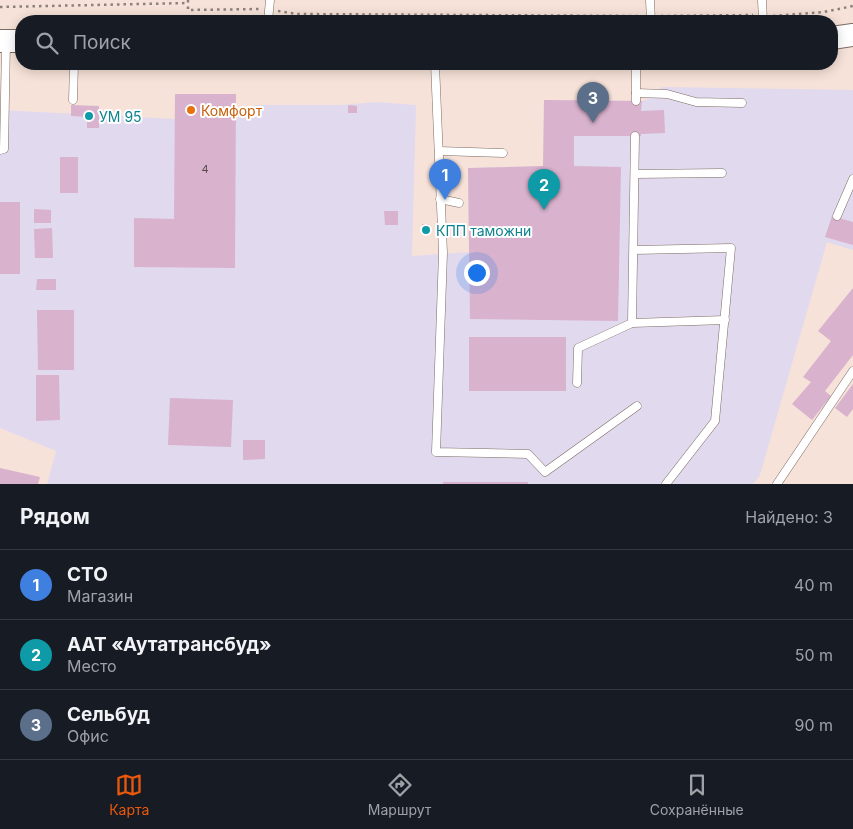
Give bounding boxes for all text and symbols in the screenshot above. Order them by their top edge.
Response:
search box [15,15,838,70]
icon: search [33,29,61,57]
text: Поиск [73,31,131,54]
pin: 3 [577,82,609,123]
place label: Комфорт [201,102,263,119]
marker: Комфорт [185,104,197,116]
place label: УМ 95 [99,108,142,125]
marker: УМ 95 [83,110,95,122]
pin: 1 [429,159,461,200]
house number: 4 [201,162,209,176]
pin: 2 [528,169,560,210]
place label: КПП таможни [436,222,531,239]
marker: КПП таможни [420,224,432,236]
your location [464,260,490,286]
text: Рядом [20,504,90,529]
text: Найдено: 3 [745,507,833,527]
text: СТО [67,563,108,586]
text: 1 [33,575,39,595]
text: 40 m [794,575,833,595]
text: Магазин [67,586,133,606]
text: ААТ «Аутатрансбуд» [67,633,272,656]
text: 2 [31,645,41,665]
text: 50 m [795,645,833,665]
text: Место [67,656,117,676]
text: Сельбуд [67,703,150,726]
text: 3 [31,715,41,735]
text: 90 m [794,715,833,735]
text: Офис [67,726,109,746]
tab: Карта [109,771,149,818]
tab: Маршрут [368,771,431,818]
tab: Сохранённые [650,771,744,818]

